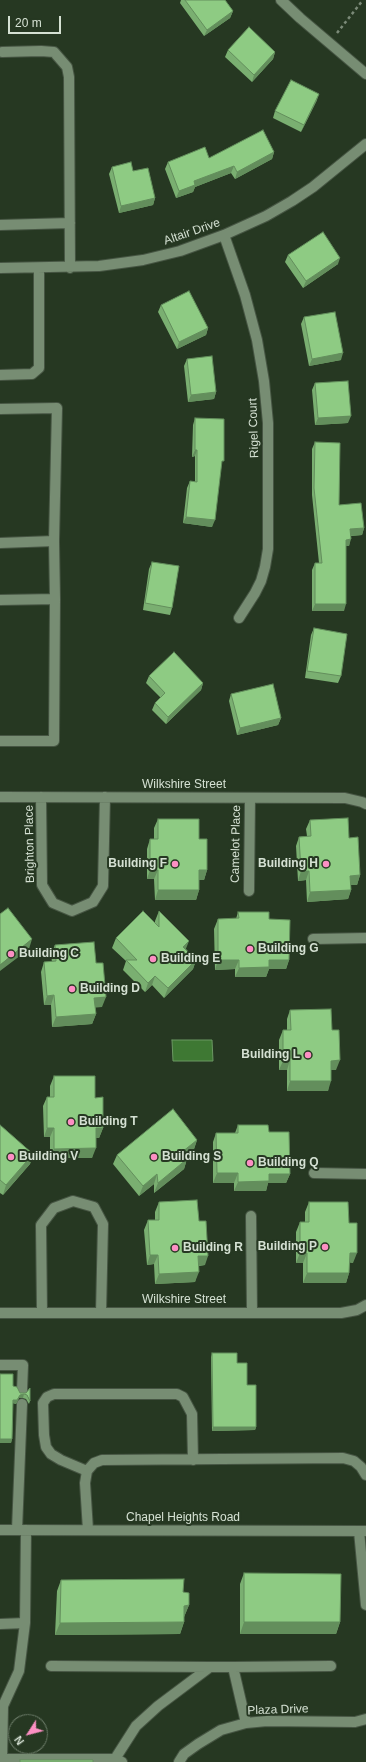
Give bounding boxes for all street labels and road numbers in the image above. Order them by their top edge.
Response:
street label: Altair Drive [162,216,222,248]
street label: Rigel Court [246,398,262,458]
street label: Wilkshire Street [142,778,226,792]
street label: Brighton Place [22,805,38,883]
street label: Camelot Place [228,805,244,883]
street label: Wilkshire Street [142,1293,226,1307]
street label: Chapel Heights Road [126,1511,240,1525]
street label: Plaza Drive [247,1702,309,1718]

